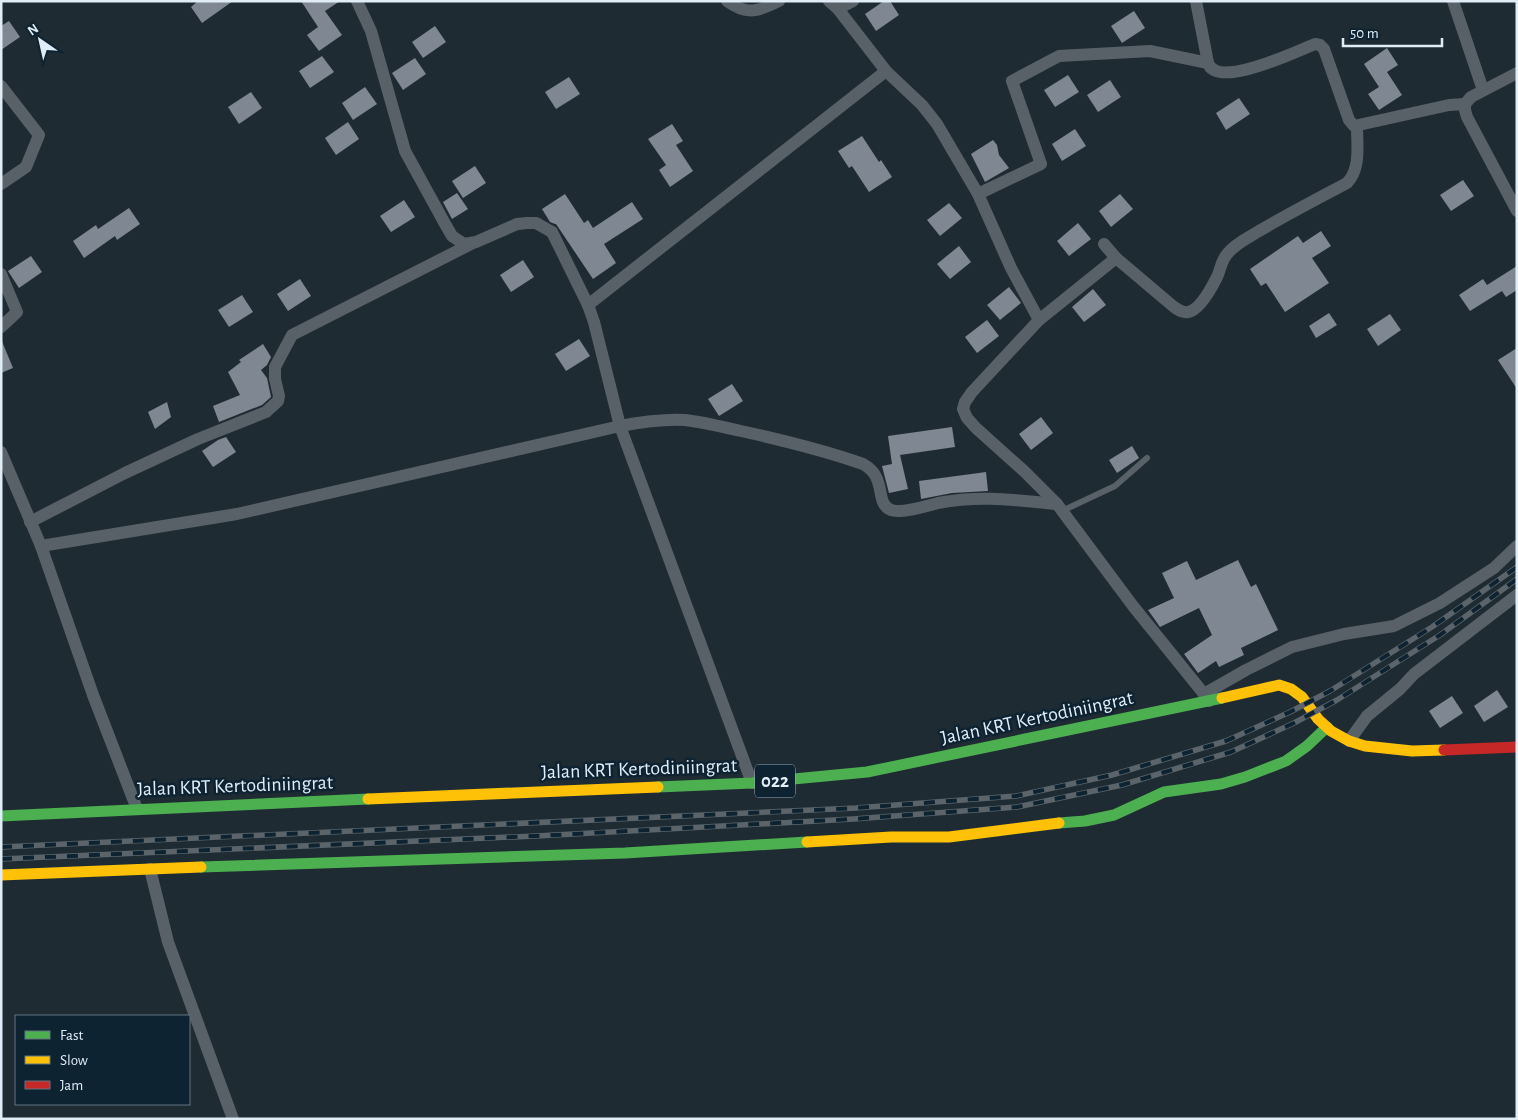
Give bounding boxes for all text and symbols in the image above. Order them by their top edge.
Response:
north arrow [15,15,65,65]
scale bar [1343,15,1442,47]
text: N [25,22,41,39]
text: 50 m [1350,26,1379,41]
street label: Jalan KRT Kertodiniingrat [939,688,1136,748]
street label: Jalan KRT Kertodiniingrat [541,756,738,782]
road number: 022 [755,764,795,798]
street label: Jalan KRT Kertodiniingrat [137,773,334,799]
legend [15,1015,190,1105]
text: Fast [60,1028,84,1043]
text: Slow [60,1053,88,1068]
text: Jam [60,1078,83,1093]

